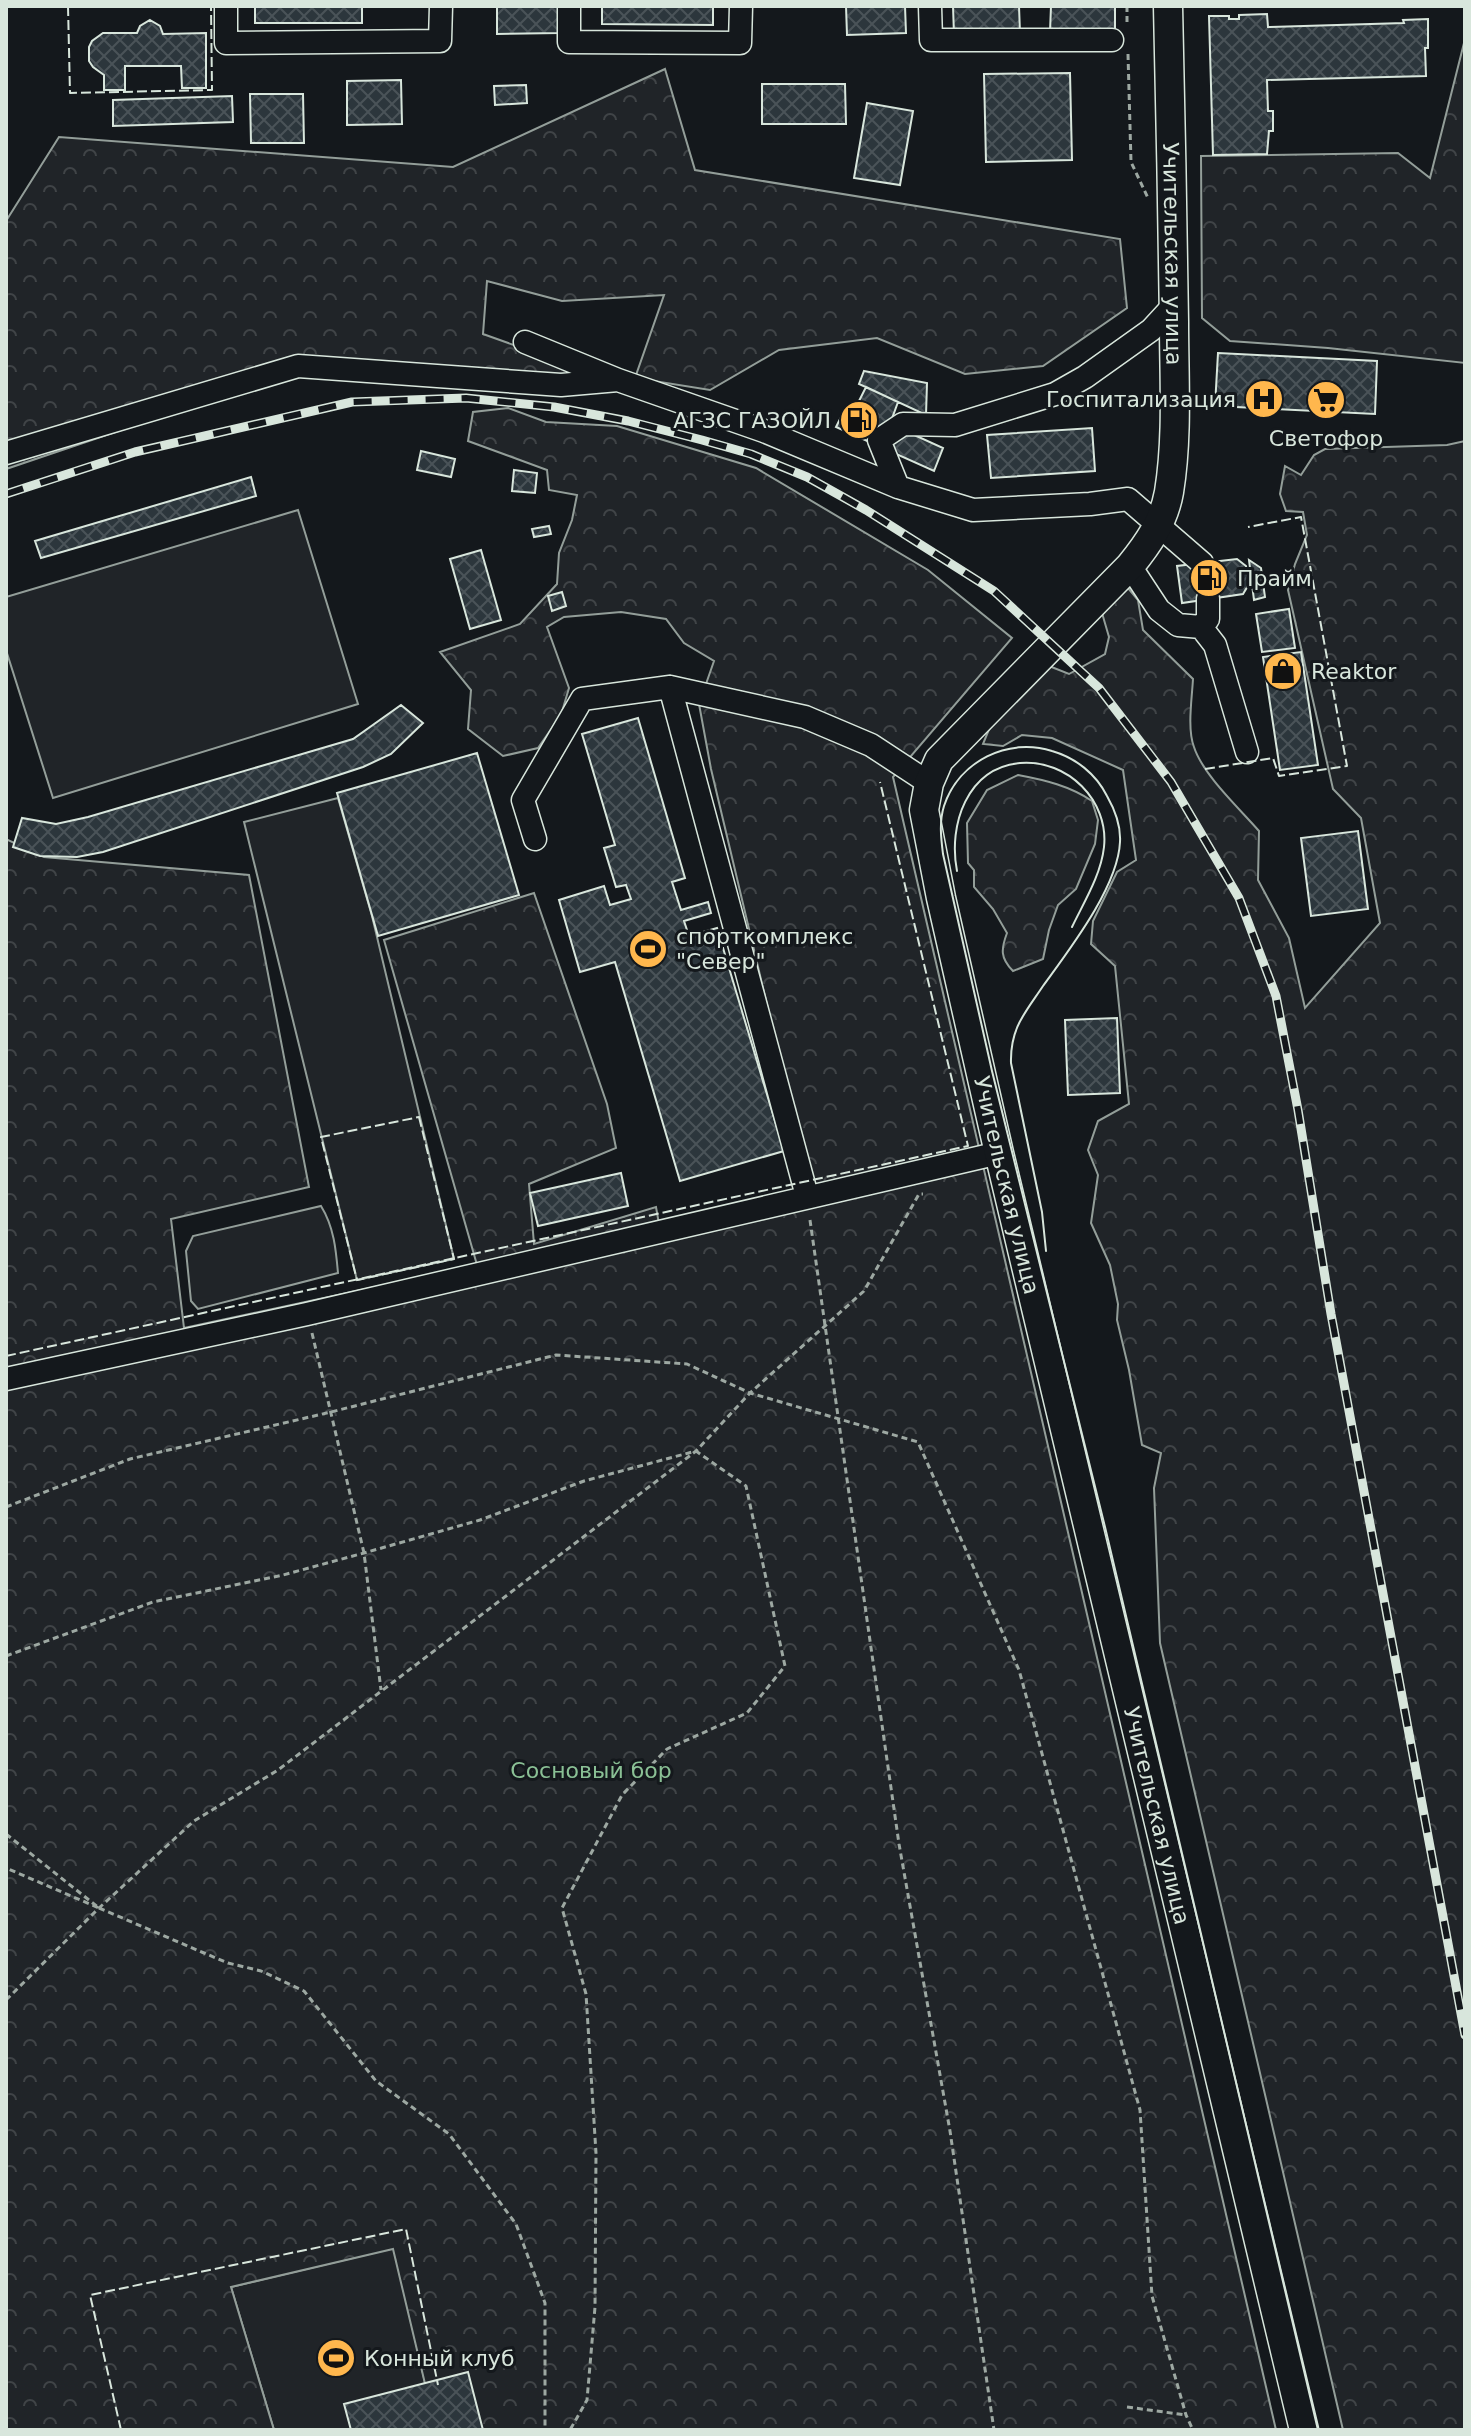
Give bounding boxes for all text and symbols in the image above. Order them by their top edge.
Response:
street label: Учительская улица [1158,142,1186,365]
hospital icon: Госпитализация [1243,378,1285,420]
supermarket icon: Светофор [1305,379,1347,421]
place label: Госпитализация [1046,387,1236,412]
fuel station icon: АГЗС ГАЗОЙЛ [838,399,880,441]
place label: АГЗС ГАЗОЙЛ [673,408,831,433]
place label: Светофор [1269,426,1383,451]
fuel station icon: Прайм [1188,557,1230,599]
place label: Прайм [1237,566,1312,591]
shop icon: Reaktor [1262,650,1304,692]
place label: Reaktor [1311,659,1397,684]
place label: спорткомплекс "Север" [676,924,853,974]
sports icon: спорткомплекс "Север" [627,928,669,970]
street label: Учительская улица [969,1074,1044,1297]
street label: Учительская улица [1119,1704,1195,1927]
park label: Сосновый бор [510,1758,672,1783]
sports icon: Конный клуб [315,2337,357,2379]
place label: Конный клуб [364,2346,514,2371]

